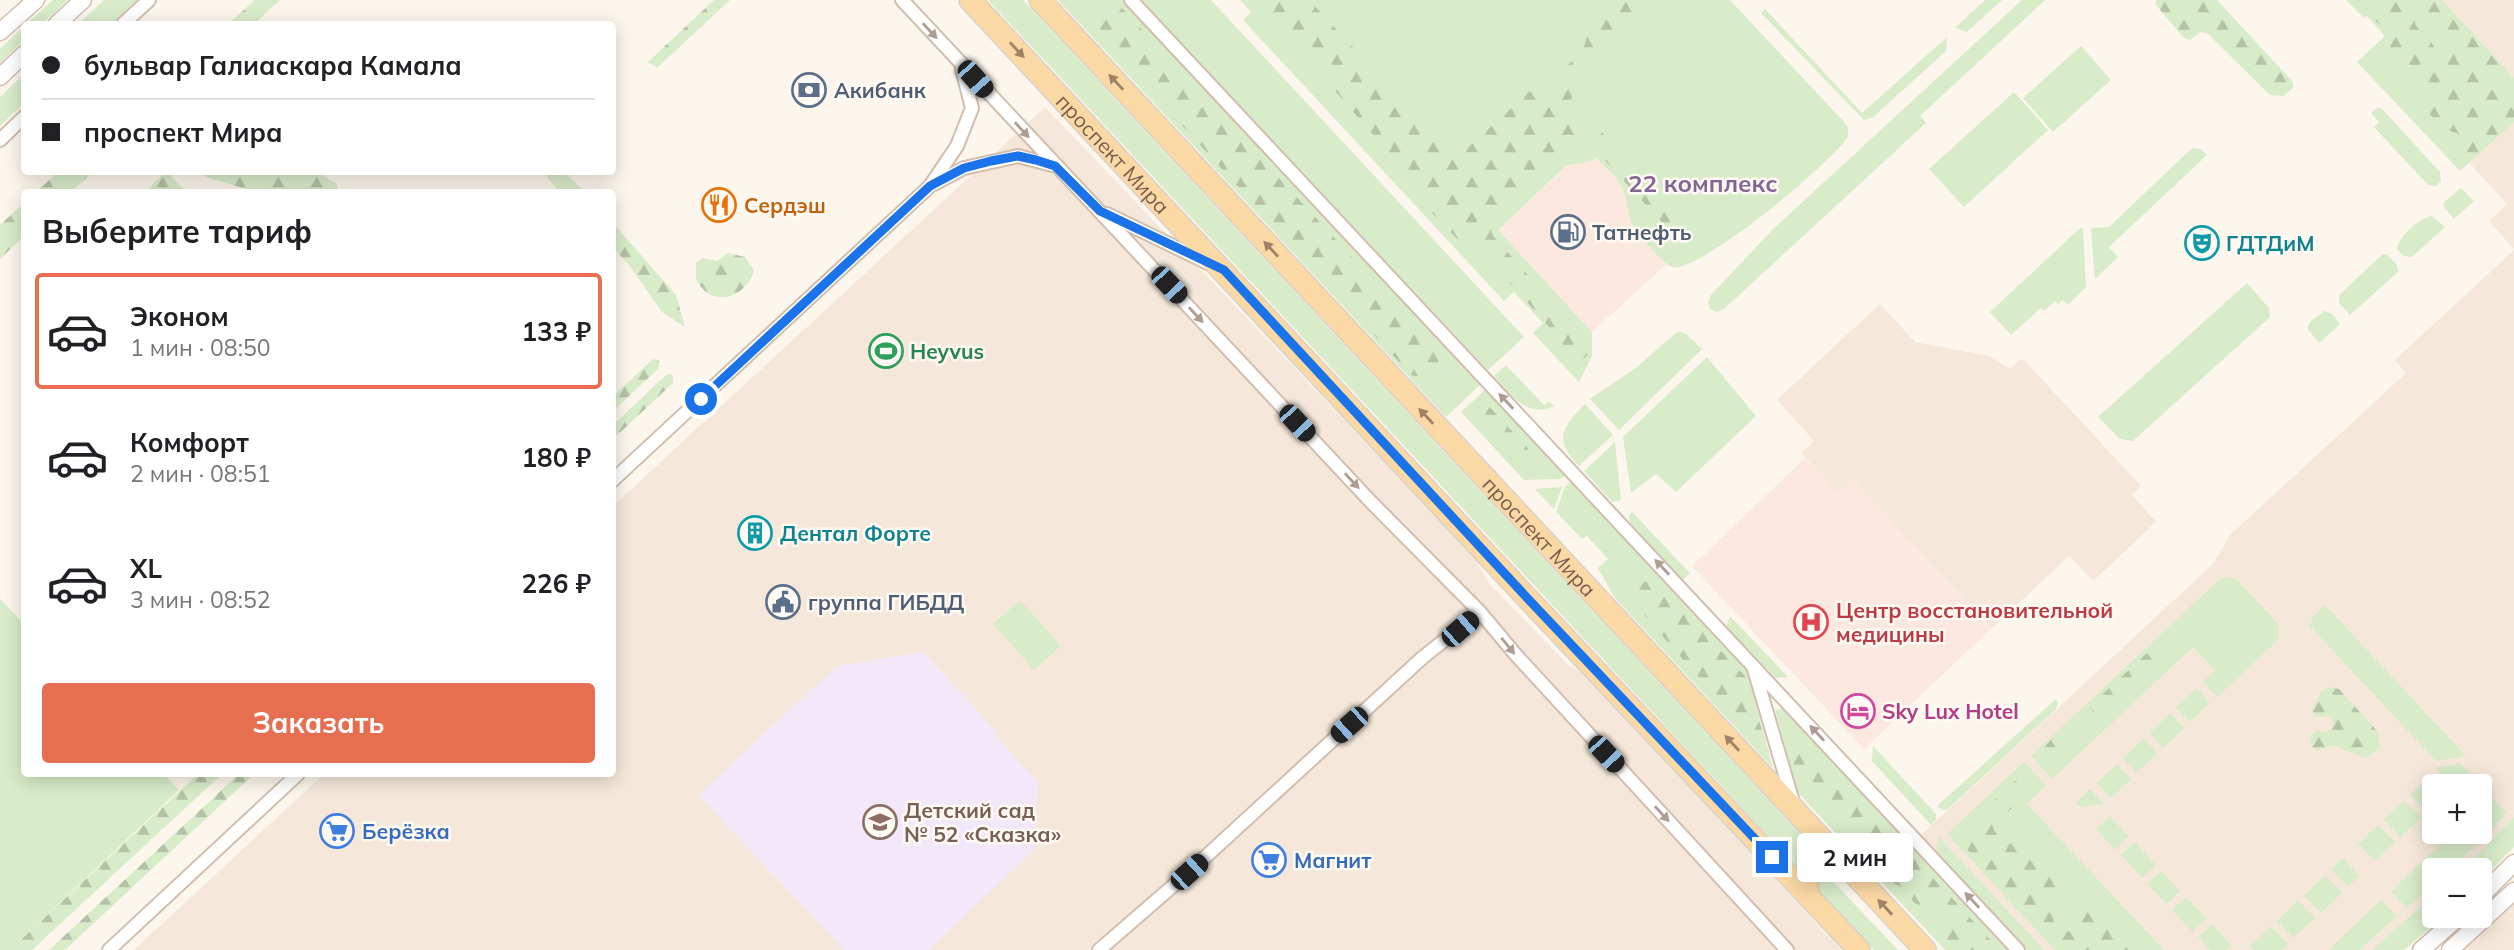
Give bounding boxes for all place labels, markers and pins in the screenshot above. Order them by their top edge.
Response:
bank icon: Акибанк [790,71,828,109]
place label: Акибанк [834,77,927,103]
restaurant icon: Сердэш [700,186,738,224]
place label: Сердэш [744,192,826,218]
fuel station icon: Татнефть [1549,213,1587,251]
place label: Татнефть [1592,219,1692,245]
theatre icon: ГДТДиМ [2183,224,2221,262]
place label: ГДТДиМ [2226,230,2315,256]
sports icon: Heyvus [867,332,905,370]
place label: Heyvus [910,338,984,364]
building icon: Дентал Форте [736,514,774,552]
place label: Дентал Форте [780,520,931,546]
public building icon: группа ГИБДД [764,583,802,621]
place label: группа ГИБДД [808,589,964,615]
place label: Центр восстановительной медицины [1836,597,2113,647]
hospital icon: Центр восстановительной медицины [1792,603,1830,641]
hotel icon: Sky Lux Hotel [1839,692,1877,730]
place label: Sky Lux Hotel [1882,698,2019,724]
place label: Детский сад № 52 «Сказка» [904,797,1061,847]
school or university icon: Детский сад № 52 «Сказка» [861,803,899,841]
supermarket icon: Берёзка [318,812,356,850]
place label: Берёзка [362,818,450,844]
supermarket icon: Магнит [1250,841,1288,879]
place label: Магнит [1294,847,1372,873]

